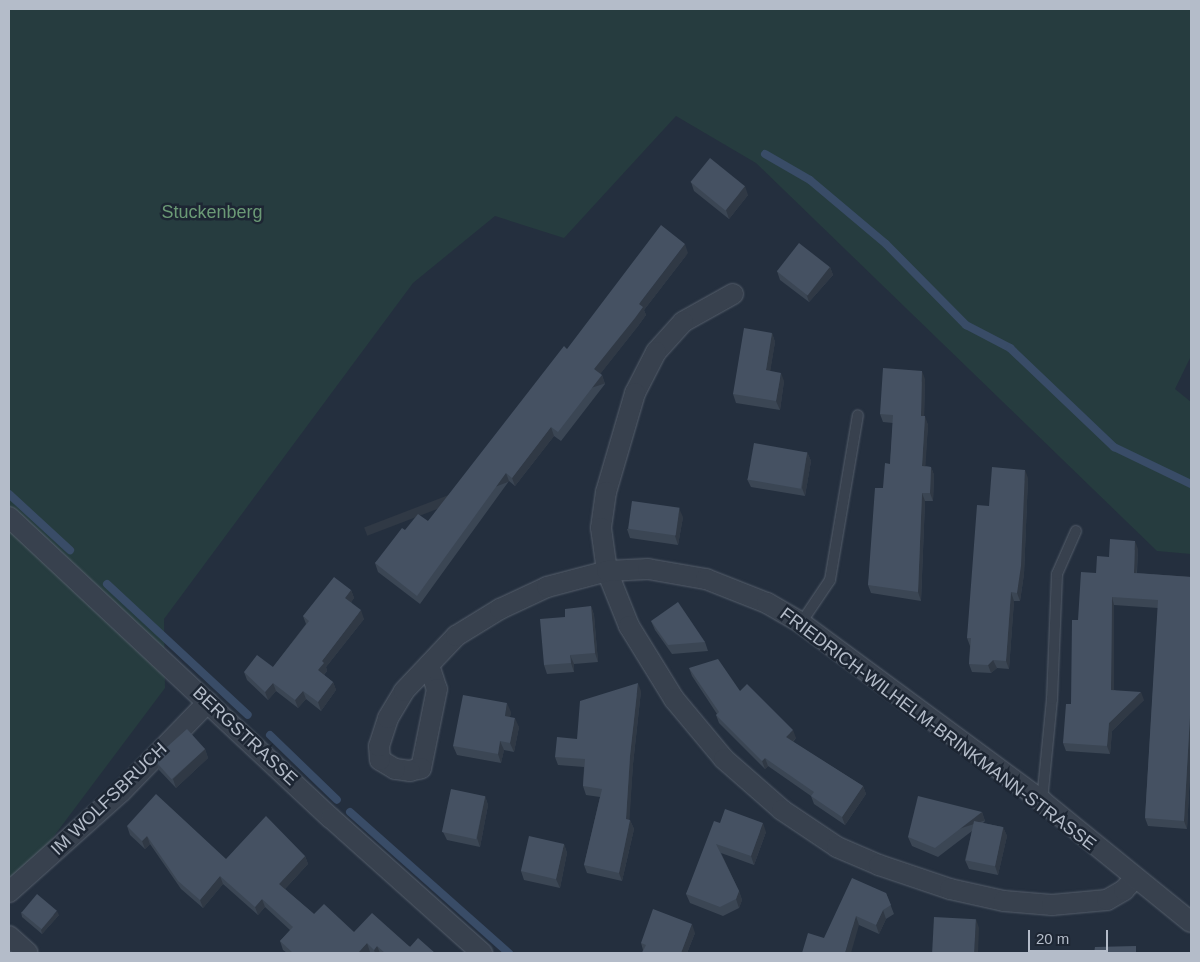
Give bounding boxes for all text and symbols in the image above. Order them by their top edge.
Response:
park label: Stuckenberg [161,201,263,223]
street label: FRIEDRICH-WILHELM-BRINKMANN-STRASSE [776,603,1100,855]
street label: BERGSTRASSE [188,682,302,790]
street label: IM WOLFSBRUCH [46,738,172,860]
scale bar [1030,920,1110,952]
text: 20 m [1036,930,1069,947]

